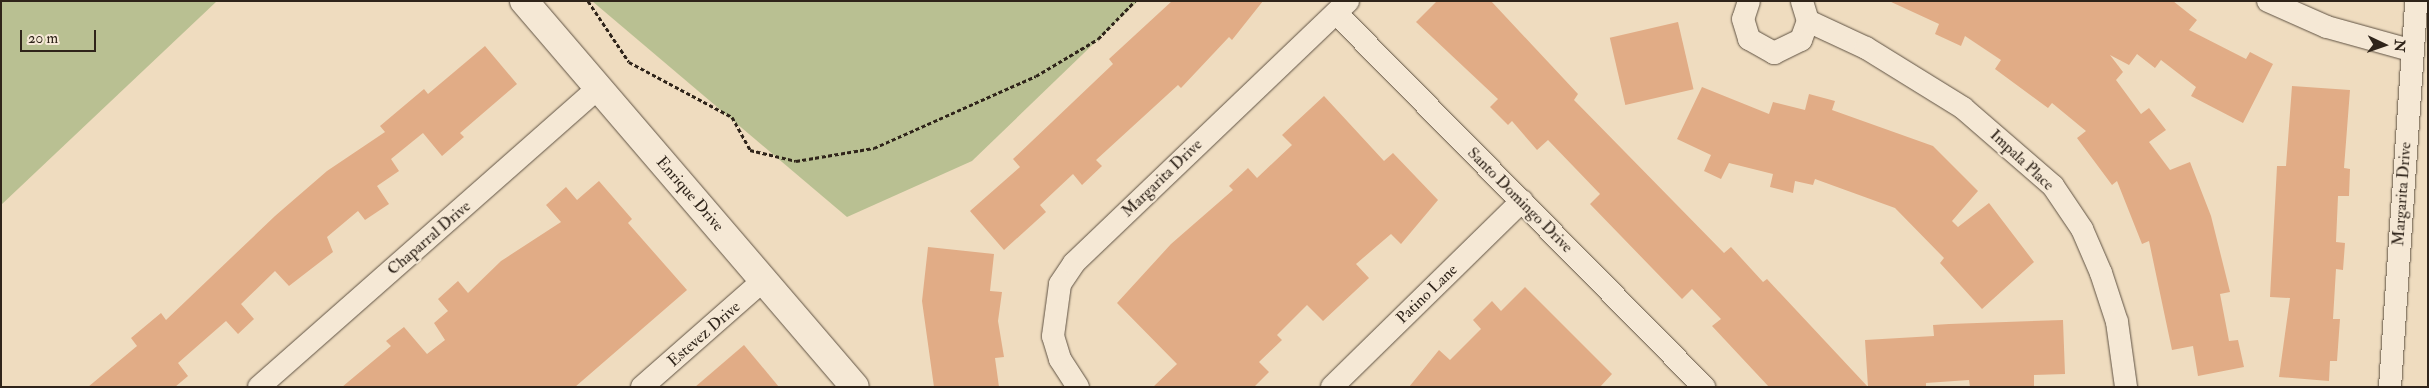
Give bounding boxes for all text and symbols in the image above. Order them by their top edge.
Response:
scale bar [22,20,99,52]
north arrow [2359,20,2409,70]
text: 20 m [28,29,58,48]
text: N [2391,39,2408,53]
street label: Impala Place [1986,125,2058,195]
street label: Margarita Drive [1118,135,1206,221]
street label: Margarita Drive [2389,141,2415,247]
street label: Santo Domingo Drive [1463,143,1577,257]
street label: Enrique Drive [652,153,728,235]
street label: Chaparral Drive [383,197,475,279]
street label: Patino Lane [1392,260,1462,328]
street label: Estevez Drive [664,297,744,371]

